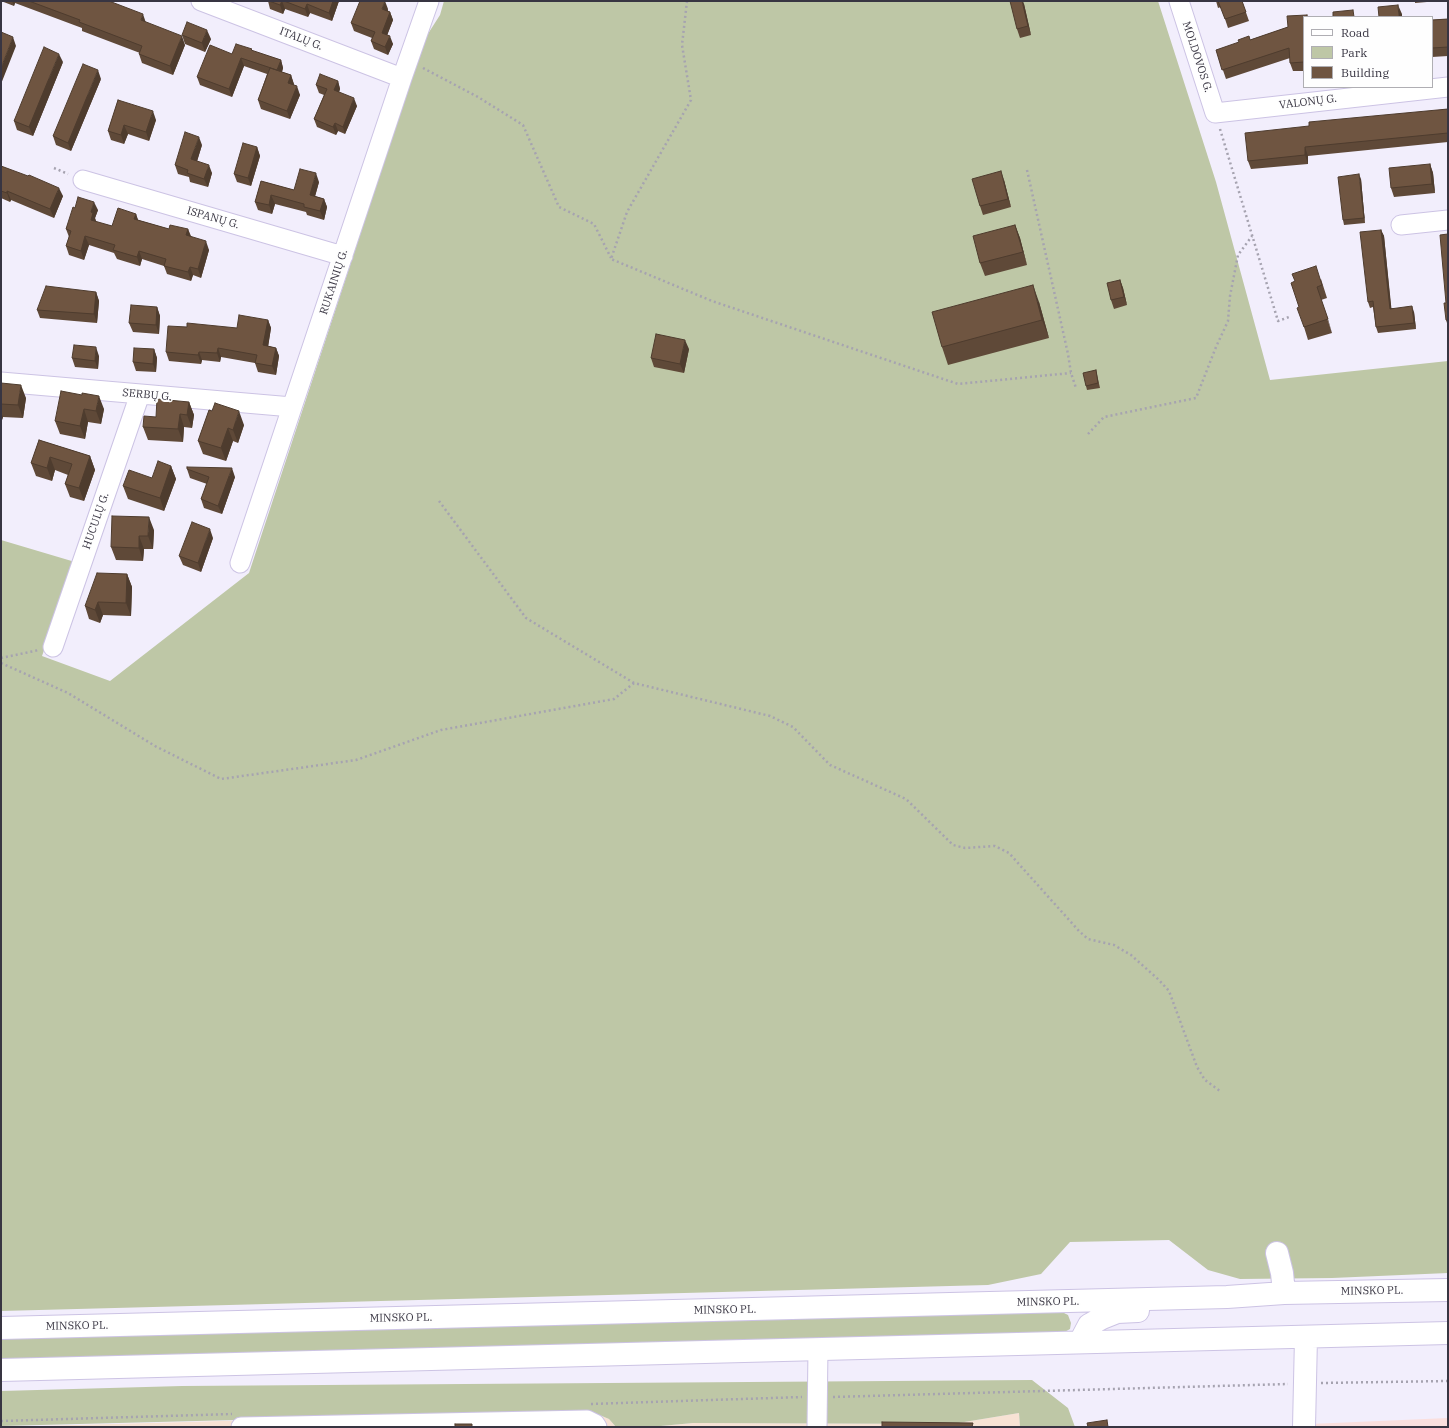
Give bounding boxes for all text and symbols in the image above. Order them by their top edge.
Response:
legend [1303,16,1433,88]
street label: MOLDOVOS G. [1179,20,1215,94]
street label: ITALŲ G. [278,25,324,53]
text: Road [1341,25,1370,40]
text: Park [1341,45,1367,60]
text: Building [1341,65,1389,80]
street label: VALONŲ G. [1278,92,1338,112]
street label: ISPANŲ G. [185,204,241,232]
street label: RUKAINIŲ G. [317,248,351,316]
street label: SERBŲ G. [122,386,172,404]
street label: HUCULŲ G. [80,491,112,551]
street label: MINSKO PL. [1341,1284,1403,1298]
street label: MINSKO PL. [1017,1295,1079,1309]
street label: MINSKO PL. [694,1303,756,1317]
street label: MINSKO PL. [370,1311,432,1325]
street label: MINSKO PL. [46,1319,108,1333]

